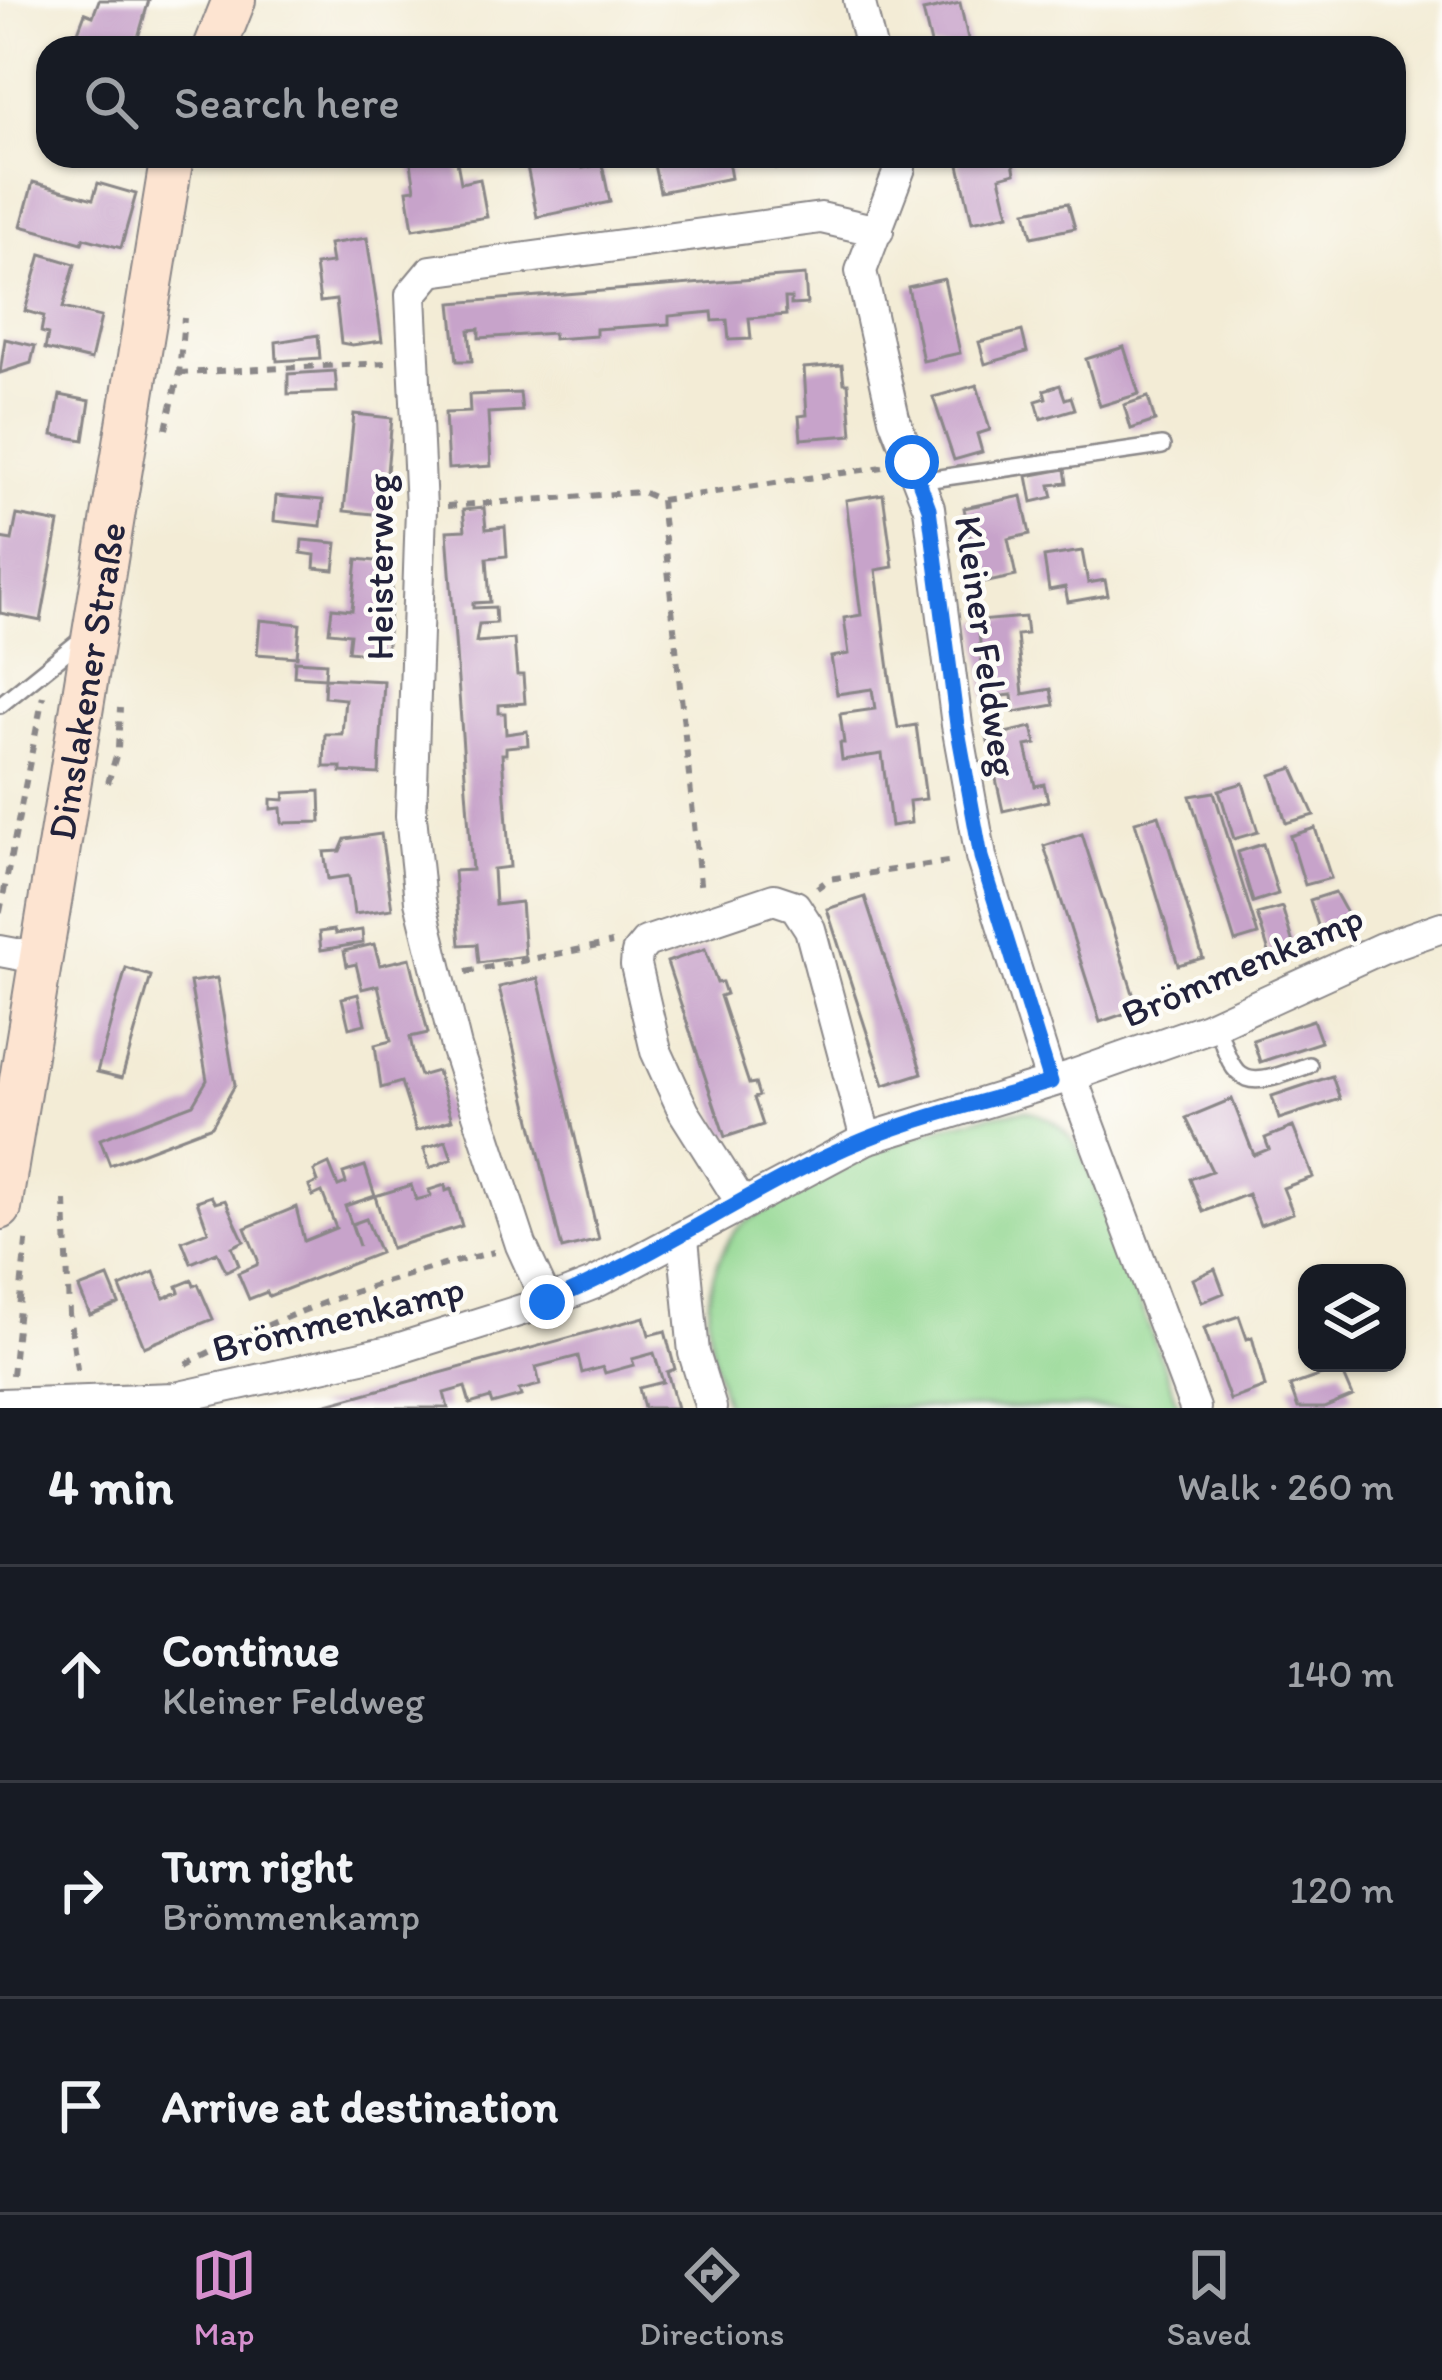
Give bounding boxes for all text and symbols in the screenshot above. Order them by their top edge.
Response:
search box [36,36,1406,168]
icon: search [78,69,144,135]
text: Search here [174,75,400,129]
route start [885,435,939,489]
street label: Heisterweg [356,473,403,660]
street label: Kleiner Feldweg [945,513,1028,779]
street label: Dinslakener Straße [38,519,136,843]
street label: Brömmenkamp [1114,893,1370,1038]
street label: Brömmenkamp [207,1264,469,1373]
map controls [1298,1264,1406,1372]
button: layers [1298,1264,1406,1372]
route end [520,1275,574,1329]
text: 4 min [48,1456,173,1517]
text: Walk · 260 m [1177,1463,1394,1510]
text: Continue [162,1623,340,1677]
icon: ahead [48,1641,114,1707]
text: 140 m [1287,1650,1394,1697]
text: Kleiner Feldweg [162,1677,425,1724]
text: Turn right [162,1839,353,1893]
icon: right [48,1857,114,1923]
text: 120 m [1290,1866,1394,1913]
text: Brömmenkamp [162,1893,420,1940]
icon: arrive [48,2073,114,2139]
text: Arrive at destination [162,2079,558,2133]
tab: Map [191,2242,257,2353]
tab: Directions [639,2242,784,2353]
tab: Saved [1167,2242,1251,2353]

